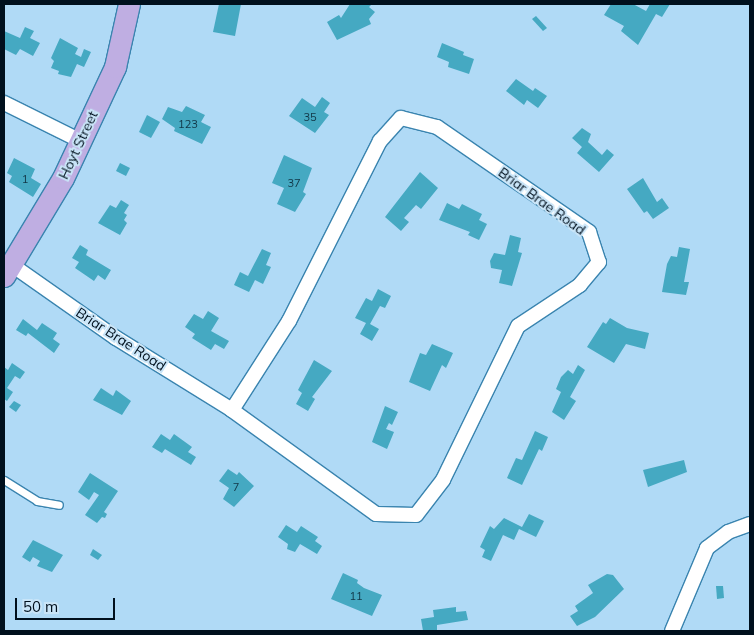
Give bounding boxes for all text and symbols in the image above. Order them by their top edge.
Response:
street label: Hoyt Street [55,108,101,182]
house number: 35 [303,110,317,124]
house number: 123 [178,117,198,131]
street label: Briar Brae Road [495,164,589,238]
house number: 1 [22,172,28,186]
house number: 37 [287,176,301,190]
street label: Briar Brae Road [73,304,169,374]
house number: 7 [233,480,239,494]
scale bar [18,588,118,620]
house number: 11 [349,589,363,603]
text: 50 m [23,597,58,616]

